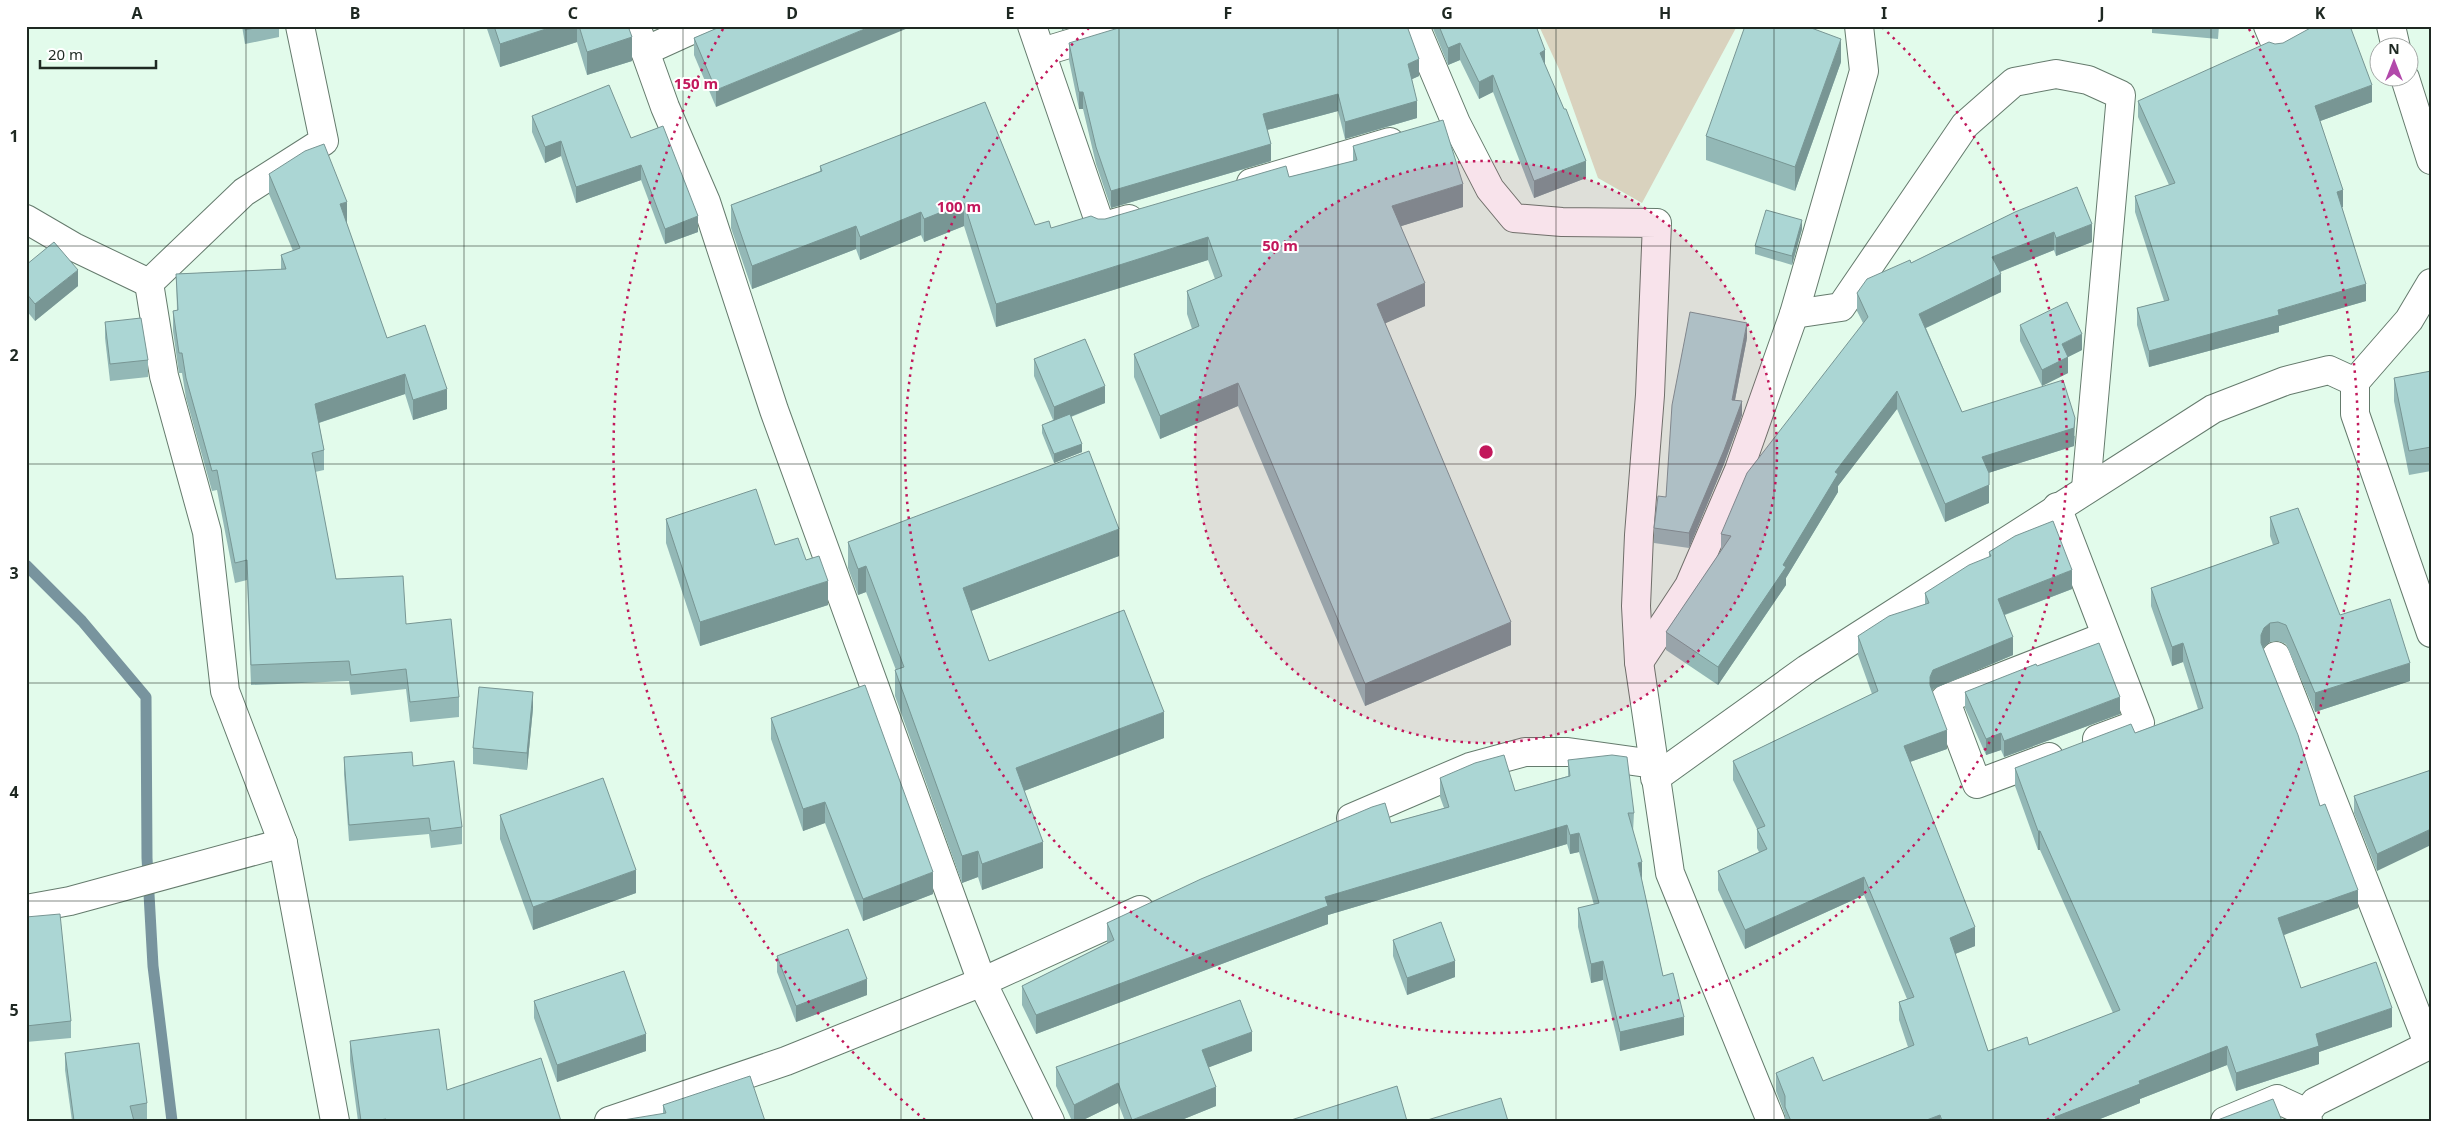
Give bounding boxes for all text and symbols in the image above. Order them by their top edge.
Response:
text: A [131,2,143,24]
text: B [350,2,360,24]
text: C [568,2,578,24]
text: D [786,2,798,24]
text: E [1006,2,1015,24]
text: F [1224,2,1232,24]
text: G [1441,2,1453,24]
text: H [1659,2,1671,24]
text: I [1881,2,1887,24]
text: J [2097,2,2105,24]
text: K [2315,2,2326,24]
scale bar [40,38,156,70]
north arrow [2370,38,2420,88]
text: N [2388,39,2400,58]
text: 20 m [48,44,83,64]
text: 150 m [674,73,718,93]
text: 1 [9,125,19,147]
text: 100 m [937,196,981,216]
text: 50 m [1262,235,1298,255]
text: 2 [9,344,19,366]
centre of rings [1477,443,1495,461]
text: 3 [9,562,19,584]
text: 4 [9,781,19,803]
text: 5 [9,999,19,1021]

